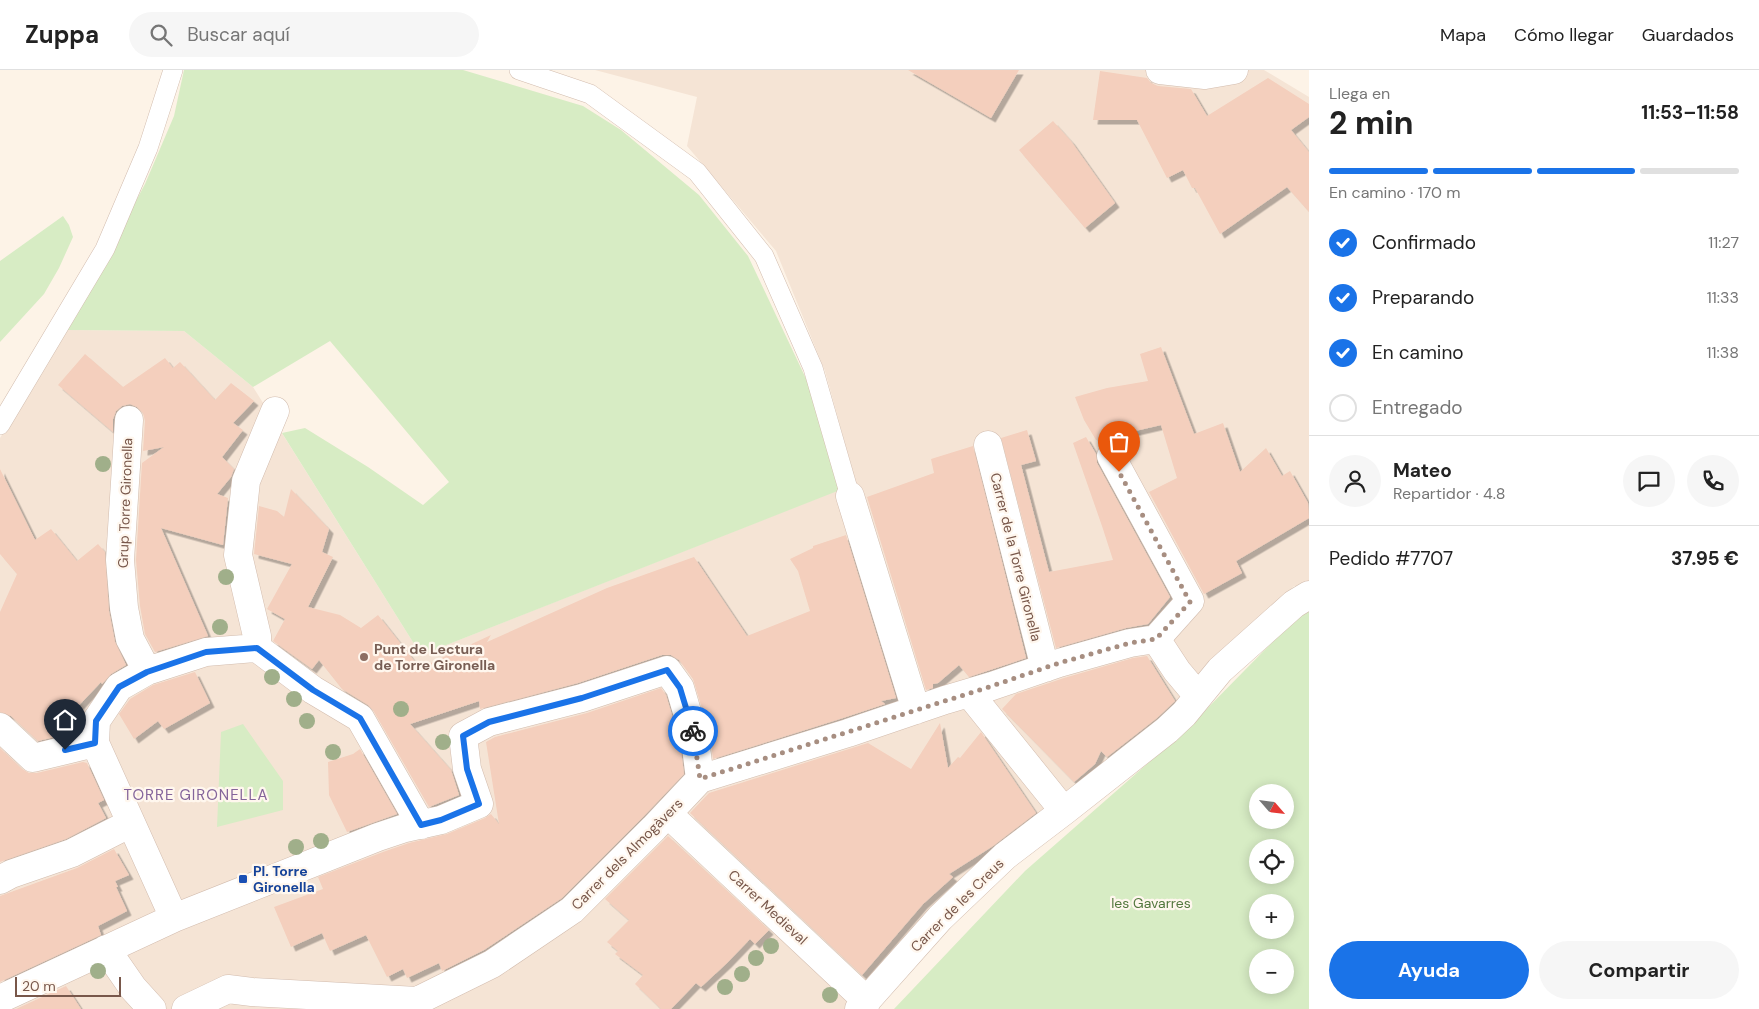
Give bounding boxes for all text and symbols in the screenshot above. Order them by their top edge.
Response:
search box [129,12,479,57]
text: Zuppa [25,19,99,50]
icon: search [147,21,175,49]
text: Buscar aquí [187,22,290,47]
text: Mapa [1440,23,1486,47]
text: Cómo llegar [1514,23,1614,47]
text: Guardados [1642,23,1734,47]
text: Llega en [1329,83,1390,104]
text: 11:53–11:58 [1641,100,1739,125]
text: 2 min [1329,102,1414,144]
text: En camino · 170 m [1329,182,1461,203]
icon: check [1329,229,1357,257]
text: Confirmado [1372,230,1476,255]
text: 11:27 [1708,232,1739,253]
icon: check [1329,284,1357,312]
text: Preparando [1372,285,1474,310]
text: 11:33 [1707,287,1739,308]
icon: check [1329,339,1357,367]
text: En camino [1372,340,1464,365]
text: 11:38 [1707,342,1739,363]
text: Entregado [1372,395,1463,420]
pin [1098,421,1140,472]
icon: bag [1105,428,1133,456]
street label: Grup Torre Gironella [114,438,136,568]
button: person [1329,455,1381,507]
button: chat [1623,455,1675,507]
button: phone [1687,455,1739,507]
text: Mateo [1393,458,1452,483]
street label: Carrer de la Torre Gironella [986,471,1046,643]
text: Repartidor · 4.8 [1393,483,1506,504]
text: Pedido #7707 [1329,546,1453,571]
text: 37.95 € [1671,546,1739,571]
place label: Punt de Lectura de Torre Gironella [374,640,495,674]
marker: Punt de Lectura de Torre Gironella [358,651,370,663]
pin [44,699,86,750]
icon: home [51,706,79,734]
courier [668,706,718,756]
icon: bike [679,717,707,745]
north arrow [1249,784,1294,829]
map controls [1249,784,1294,994]
district label: TORRE GIRONELLA [124,785,268,805]
street label: Carrer dels Almogàvers [567,794,687,914]
button: locate [1249,839,1294,884]
street label: Carrer de les Creus [906,854,1008,956]
place label: Pl. Torre Gironella [253,862,315,896]
street label: Carrer Medieval [725,866,811,948]
marker: Pl. Torre Gironella [237,873,249,885]
park label: les Gavarres [1111,894,1191,912]
button: + [1249,894,1294,939]
button: Ayuda [1329,941,1529,999]
button: Compartir [1539,941,1739,999]
button: − [1249,949,1294,994]
scale bar [15,974,121,997]
text: 20 m [22,977,56,995]

